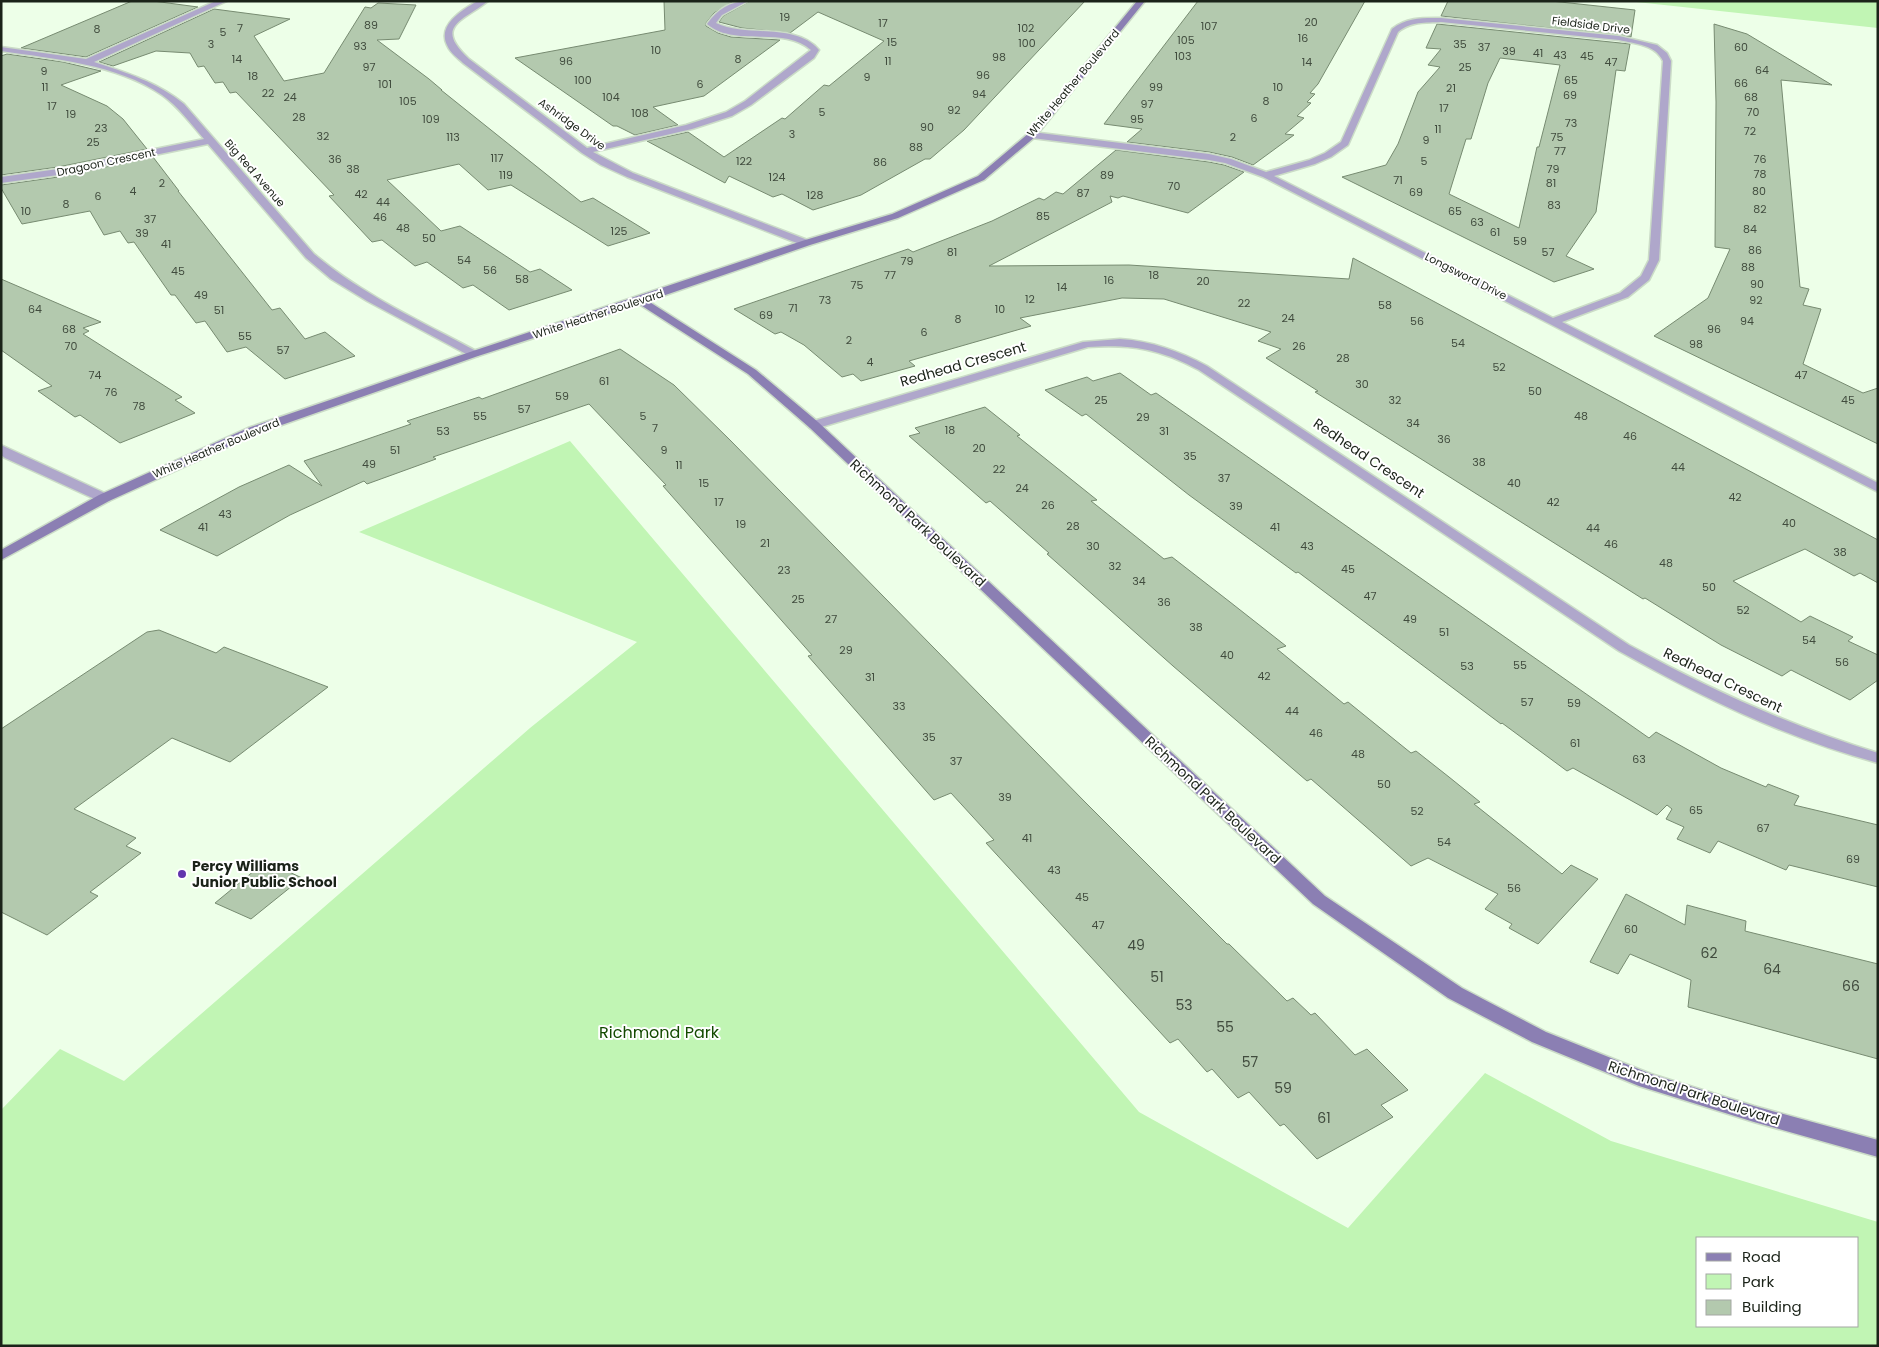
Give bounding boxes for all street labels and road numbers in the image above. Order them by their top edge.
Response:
street label: Fieldside Drive [1551,12,1631,38]
street label: White Heather Boulevard [1023,26,1123,140]
street label: Ashridge Drive [535,94,609,154]
street label: Big Red Avenue [221,136,289,210]
street label: Dragoon Crescent [55,144,157,180]
street label: Longsword Drive [1422,248,1510,304]
street label: White Heather Boulevard [531,285,665,343]
street label: Redhead Crescent [898,336,1028,392]
street label: Redhead Crescent [1309,413,1429,503]
street label: White Heather Boulevard [150,414,282,482]
street label: Richmond Park Boulevard [846,455,990,591]
street label: Redhead Crescent [1660,642,1786,718]
street label: Richmond Park Boulevard [1141,732,1285,868]
street label: Richmond Park Boulevard [1606,1056,1782,1130]

